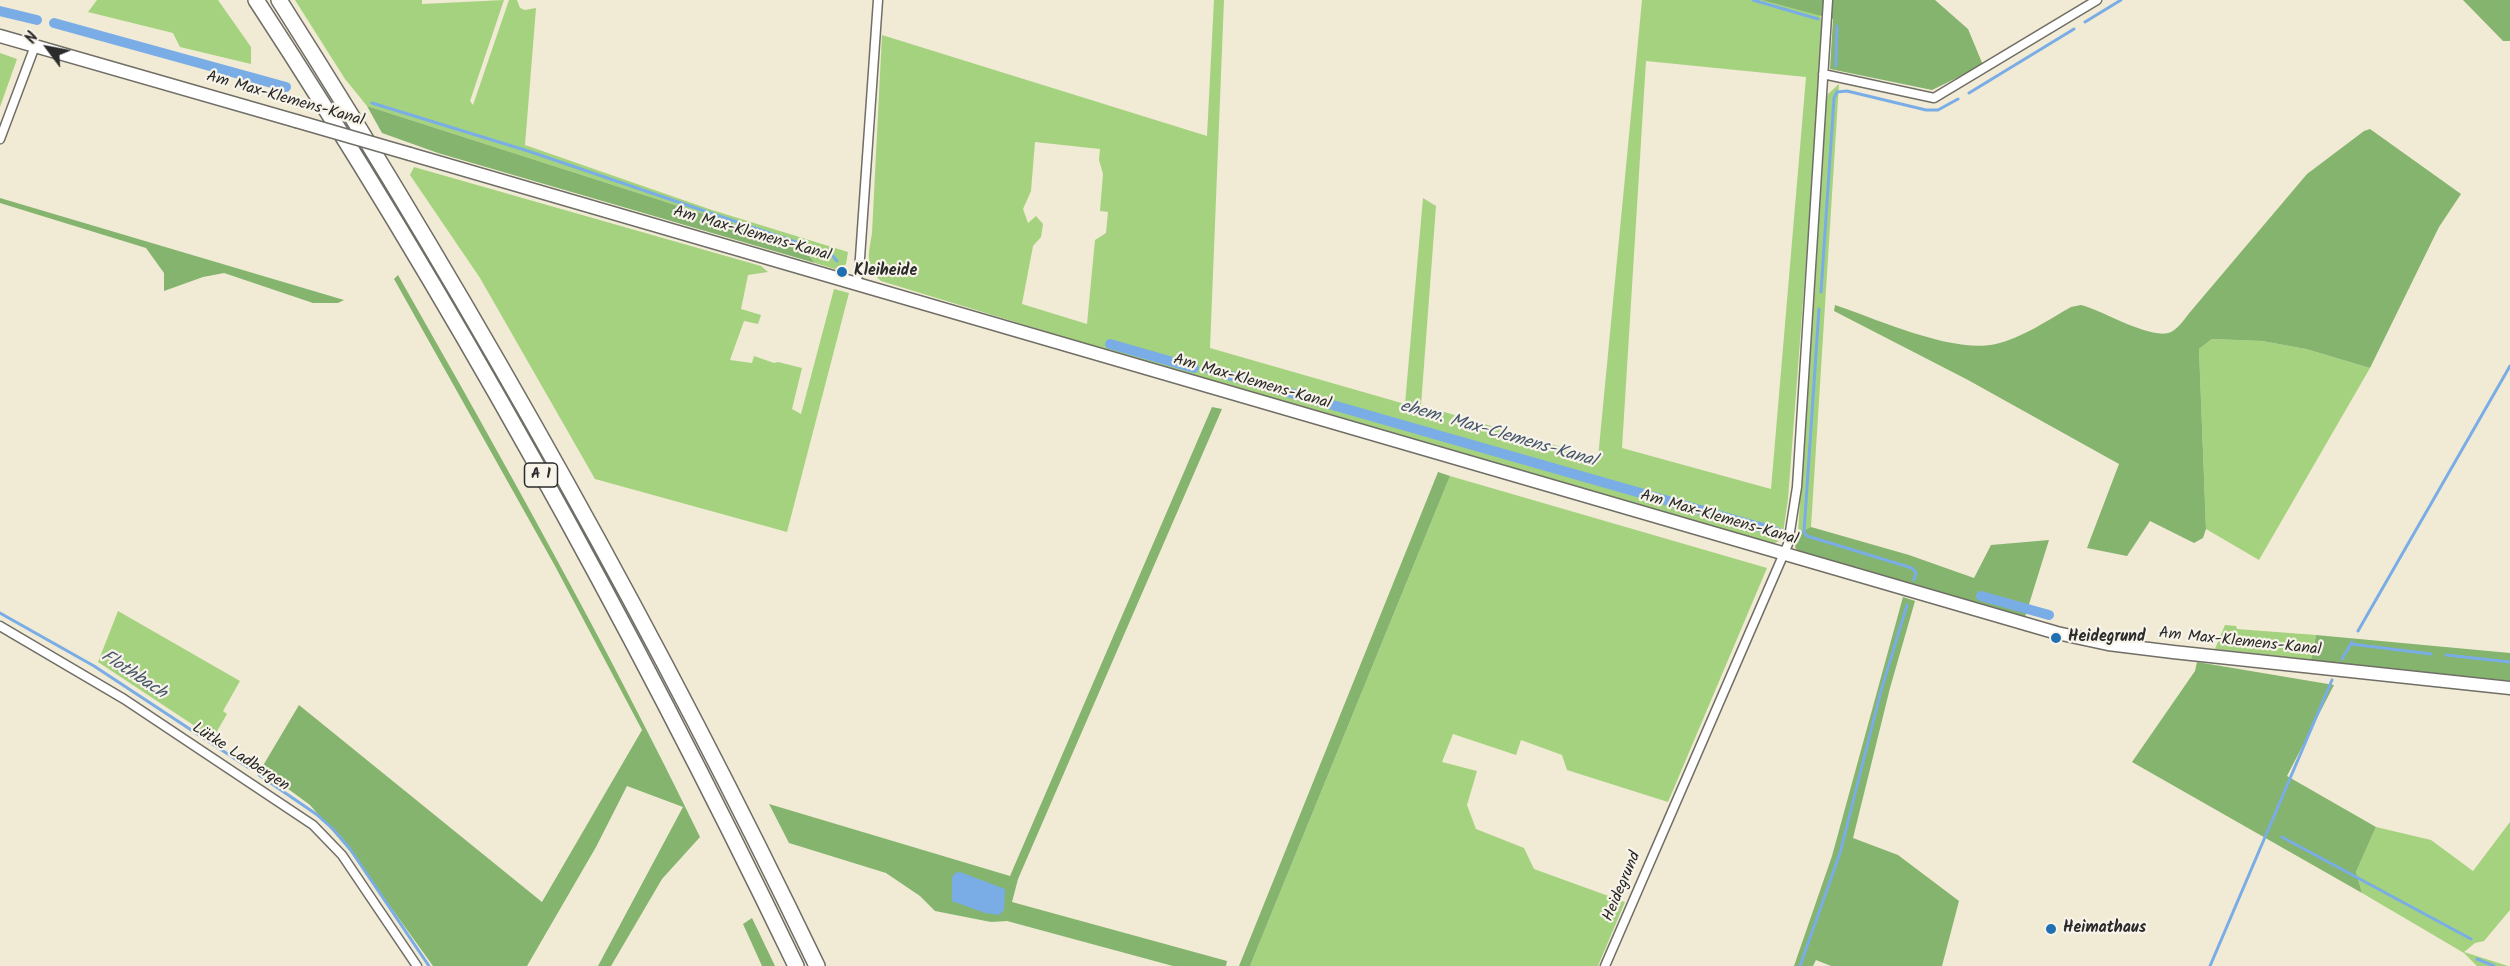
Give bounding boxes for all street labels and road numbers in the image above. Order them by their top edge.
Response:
street label: Am Max-Klemens-Kanal [204,68,366,132]
street label: Am Max-Klemens-Kanal [671,203,833,267]
street label: Am Max-Klemens-Kanal [1171,351,1333,415]
road number: A 1 [524,463,558,487]
street label: Am Max-Klemens-Kanal [1638,487,1800,551]
street label: Am Max-Klemens-Kanal [2158,625,2322,661]
street label: Lütke Ladbergen [188,719,292,797]
street label: Heidegrund [1600,849,1646,925]

